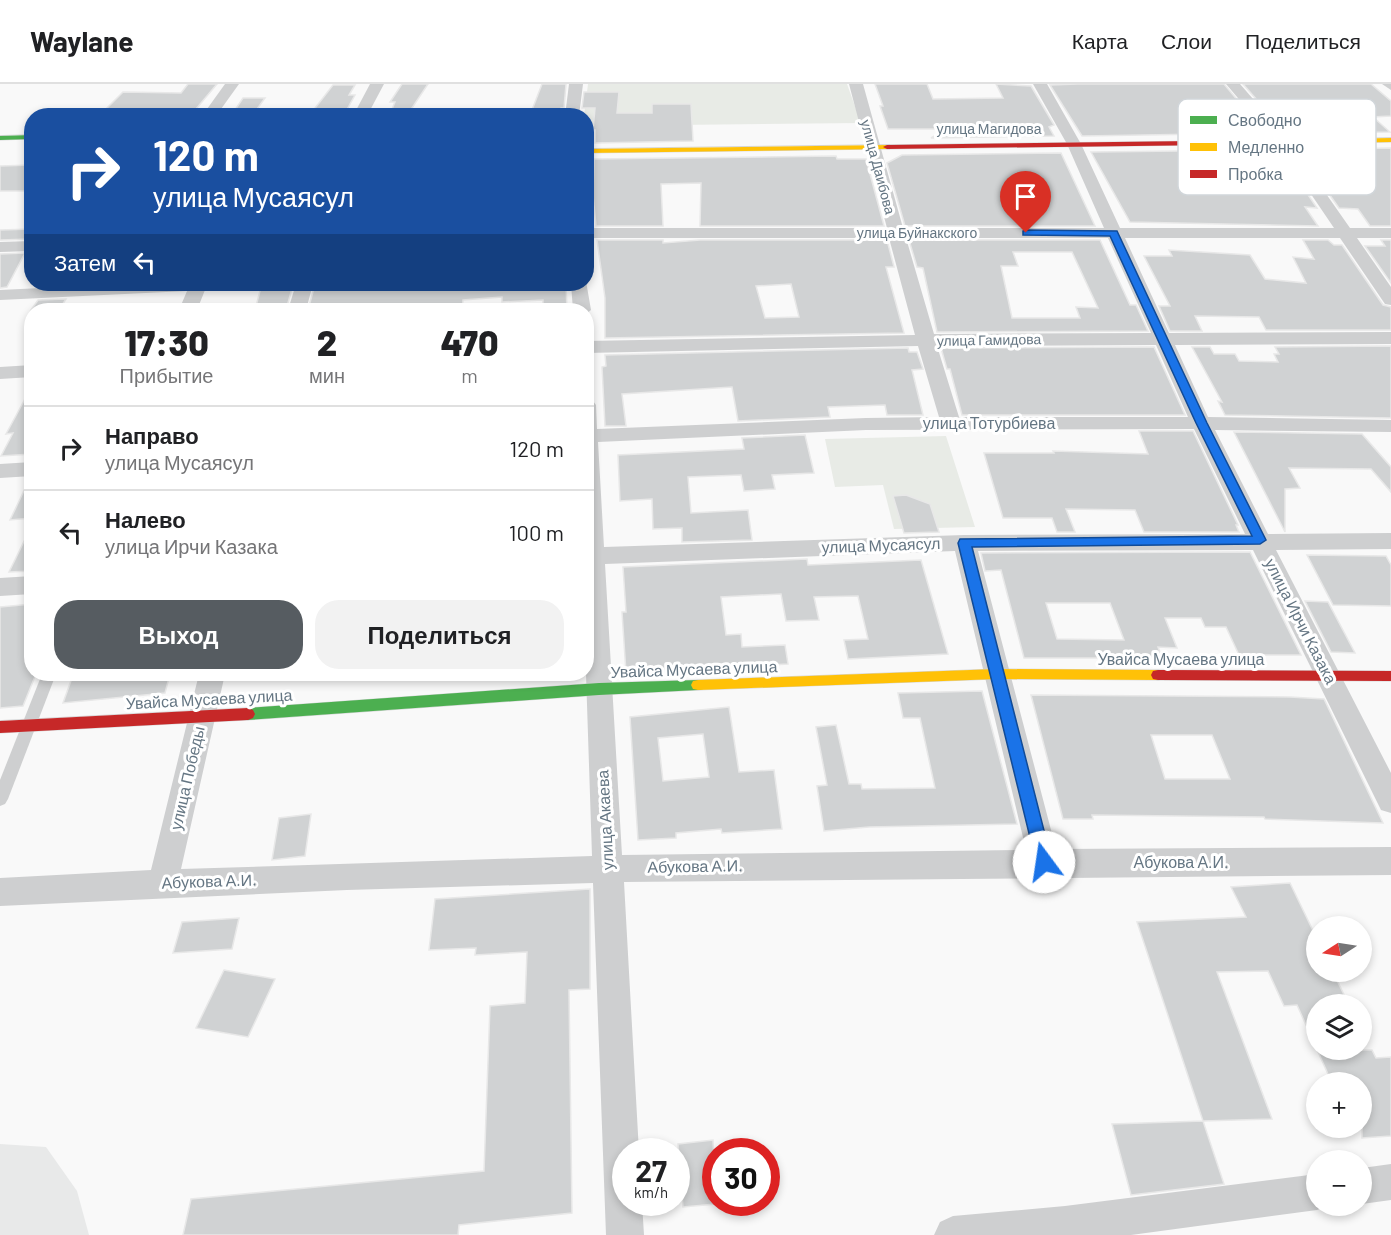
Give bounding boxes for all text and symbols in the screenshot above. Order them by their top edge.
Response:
text: Waylane [30,24,134,58]
text: Карта [1072,28,1128,53]
text: Слои [1161,28,1212,53]
text: Поделиться [1245,28,1361,53]
legend [1178,99,1376,195]
text: Свободно [1228,110,1302,129]
street label: улица Даибова [858,118,899,216]
street label: улица Магидова [937,120,1042,137]
text: 120 m [153,129,259,179]
icon: right [54,132,132,210]
text: Медленно [1228,137,1304,156]
text: Пробка [1228,164,1283,183]
pin [1000,171,1051,233]
text: улица Мусаясул [153,180,354,212]
icon: arrive [1009,180,1042,213]
street label: улица Буйнакского [857,224,977,241]
icon: left [128,246,161,279]
text: Затем [54,249,116,275]
text: 17:30 [124,320,209,363]
text: 2 [317,320,337,363]
text: 470 [440,320,498,363]
street label: улица Гамидова [937,330,1042,349]
text: Прибытие [120,363,213,387]
text: мин [309,363,345,387]
text: m [461,363,478,387]
street label: улица Тотурбиева [923,413,1055,432]
text: Направо [105,422,199,448]
icon: right [54,432,87,465]
text: 120 m [509,435,564,461]
text: улица Мусаясул [105,450,254,474]
text: Налево [105,506,186,532]
icon: left [54,516,87,549]
text: 100 m [509,519,564,545]
street label: улица Мусаясул [821,533,941,556]
text: улица Ирчи Казака [105,534,278,558]
street label: улица Ирчи Казака [1262,555,1341,687]
button: Выход [54,600,303,669]
button: Поделиться [315,600,564,669]
street label: Увайса Мусаева улица [1097,649,1265,668]
street label: Увайса Мусаева улица [610,656,778,681]
street label: Увайса Мусаева улица [125,685,293,712]
street label: улица Победы [165,724,208,832]
street label: улица Акаева [592,769,617,871]
position arrow [1012,830,1076,894]
street label: Абукова А.И. [1133,852,1229,871]
street label: Абукова А.И. [647,855,743,876]
street label: Абукова А.И. [161,869,257,892]
north arrow [1306,916,1372,982]
map controls [1306,916,1372,1216]
button: layers [1306,994,1372,1060]
button: + [1306,1072,1372,1138]
speed limit sign: 30 [702,1138,780,1216]
button: − [1306,1150,1372,1216]
text: 27 [635,1152,667,1188]
text: km/h [634,1183,668,1201]

